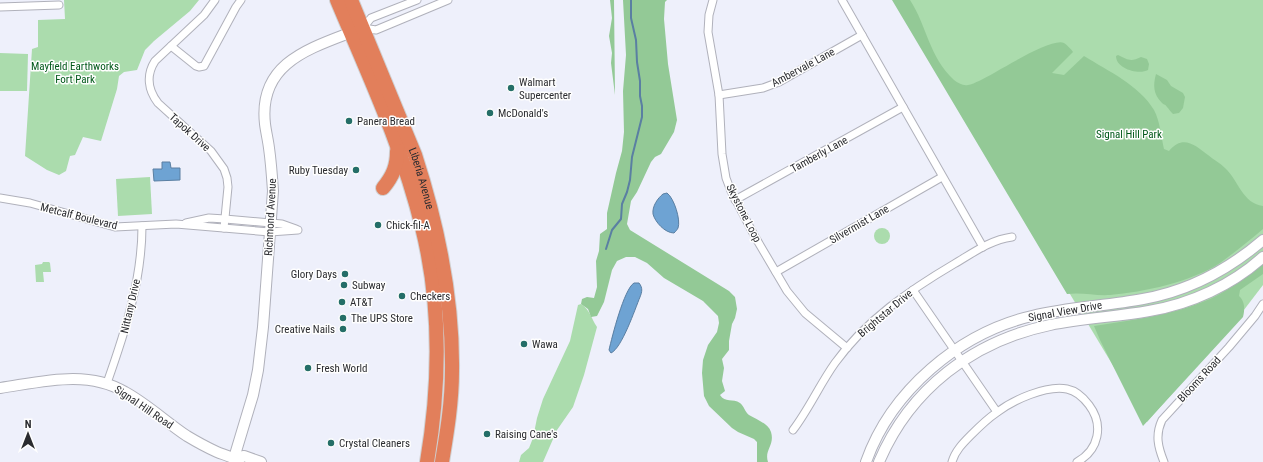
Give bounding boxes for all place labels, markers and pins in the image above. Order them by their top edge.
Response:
place label: Walmart Supercenter [519,76,572,102]
marker: Walmart Supercenter [506,83,516,93]
place label: McDonald's [498,107,548,120]
marker: McDonald's [485,108,495,118]
place label: Panera Bread [357,115,415,128]
marker: Panera Bread [344,116,354,126]
place label: Ruby Tuesday [289,164,348,177]
marker: Ruby Tuesday [351,165,361,175]
place label: Chick-fil-A [386,219,430,232]
marker: Chick-fil-A [373,220,383,230]
place label: Glory Days [291,268,337,281]
marker: Glory Days [340,269,350,279]
place label: Subway [352,279,386,292]
marker: Subway [339,280,349,290]
place label: Checkers [410,290,450,303]
marker: Checkers [397,291,407,301]
place label: AT&T [350,296,373,309]
marker: AT&T [337,297,347,307]
place label: The UPS Store [351,312,413,325]
marker: The UPS Store [338,313,348,323]
place label: Creative Nails [275,323,335,336]
marker: Creative Nails [338,324,348,334]
place label: Wawa [532,338,558,351]
marker: Wawa [519,339,529,349]
place label: Fresh World [316,362,367,375]
marker: Fresh World [303,363,313,373]
place label: Raising Cane's [495,428,558,441]
marker: Raising Cane's [482,429,492,439]
place label: Crystal Cleaners [339,437,410,450]
marker: Crystal Cleaners [326,438,336,448]

